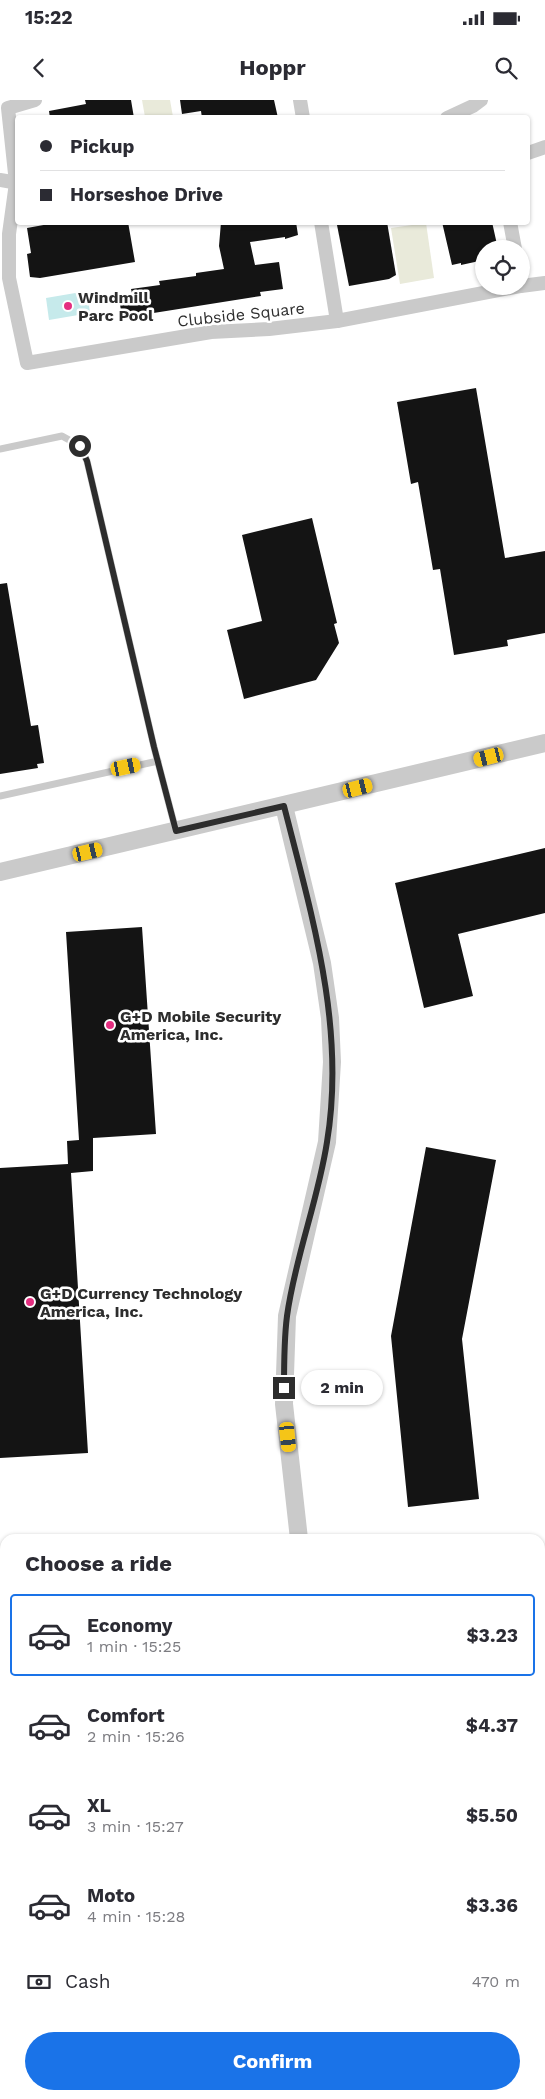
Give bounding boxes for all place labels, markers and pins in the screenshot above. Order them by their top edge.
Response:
place label: Windmill Parc Pool [78,288,154,325]
marker: Windmill Parc Pool [62,300,74,312]
place label: G+D Mobile Security America, Inc. [120,1007,282,1044]
marker: G+D Mobile Security America, Inc. [104,1019,116,1031]
place label: G+D Currency Technology America, Inc. [40,1284,243,1321]
marker: G+D Currency Technology America, Inc. [24,1296,36,1308]

